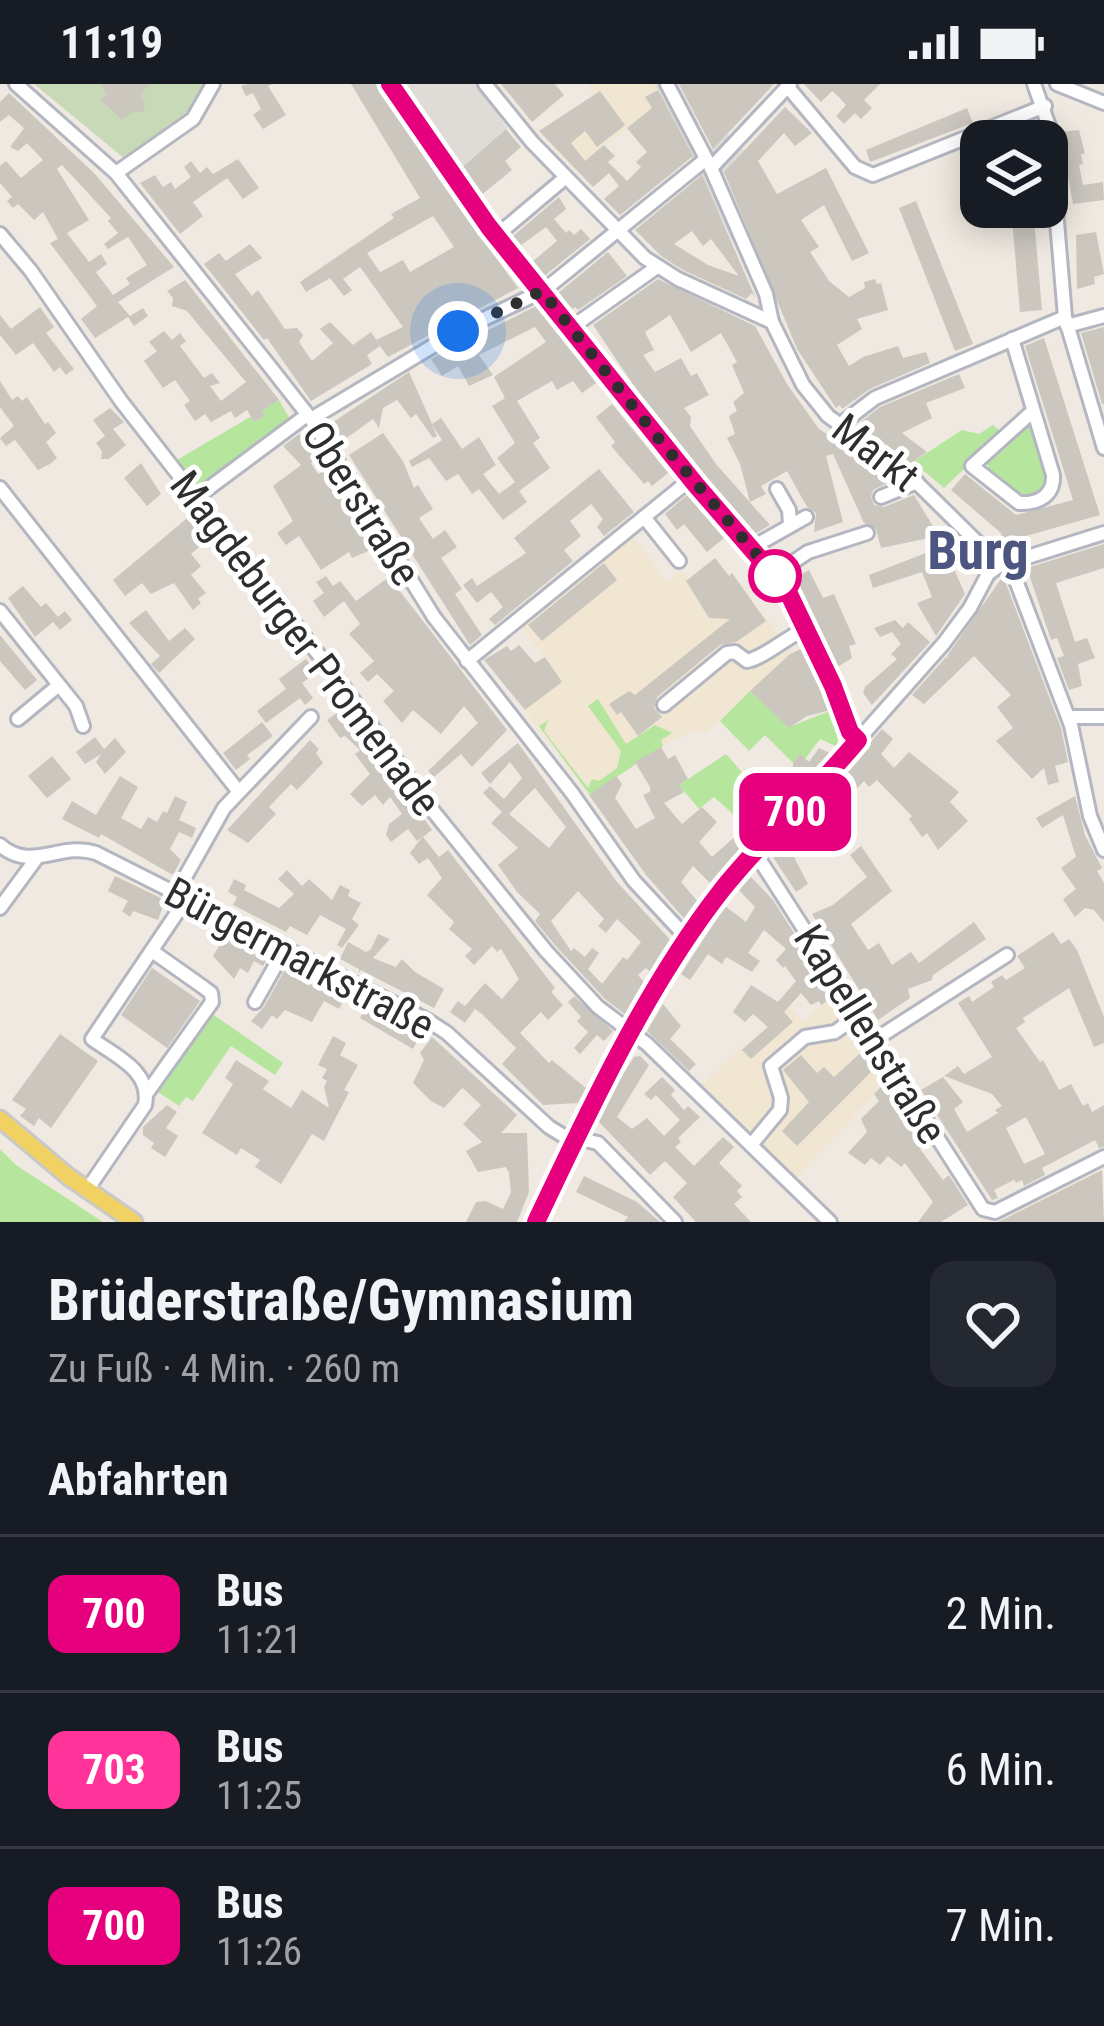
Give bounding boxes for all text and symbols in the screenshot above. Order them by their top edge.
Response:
text: 11:19 [60,16,163,69]
map controls [960,120,1068,228]
button: layers [960,120,1068,228]
your location [428,301,488,361]
street label: Markt [823,404,929,501]
street label: Oberstraße [292,412,431,594]
street label: Magdeburger Promenade [160,461,451,825]
district label: Burg [927,519,1029,582]
unlabelled marker [750,551,800,601]
line badge: 700 [726,773,864,851]
text: 700 [763,787,827,836]
street label: Bürgermarkstraße [157,867,443,1050]
street label: Kapellenstraße [784,916,957,1152]
button: heart [930,1261,1056,1387]
text: Brüderstraße/Gymnasium [48,1267,634,1334]
text: Zu Fuß · 4 Min. · 260 m [48,1346,400,1392]
text: Abfahrten [48,1453,229,1506]
text: Bus [216,1564,284,1617]
text: 2 Min. [945,1587,1056,1640]
text: 700 [82,1589,146,1638]
text: 11:21 [216,1617,302,1663]
text: Bus [216,1720,284,1773]
text: 6 Min. [945,1743,1056,1796]
text: 703 [82,1745,146,1794]
text: 11:25 [216,1773,302,1819]
text: Bus [216,1876,284,1929]
text: 7 Min. [945,1899,1056,1952]
text: 700 [82,1901,146,1950]
text: 11:26 [216,1929,302,1975]

